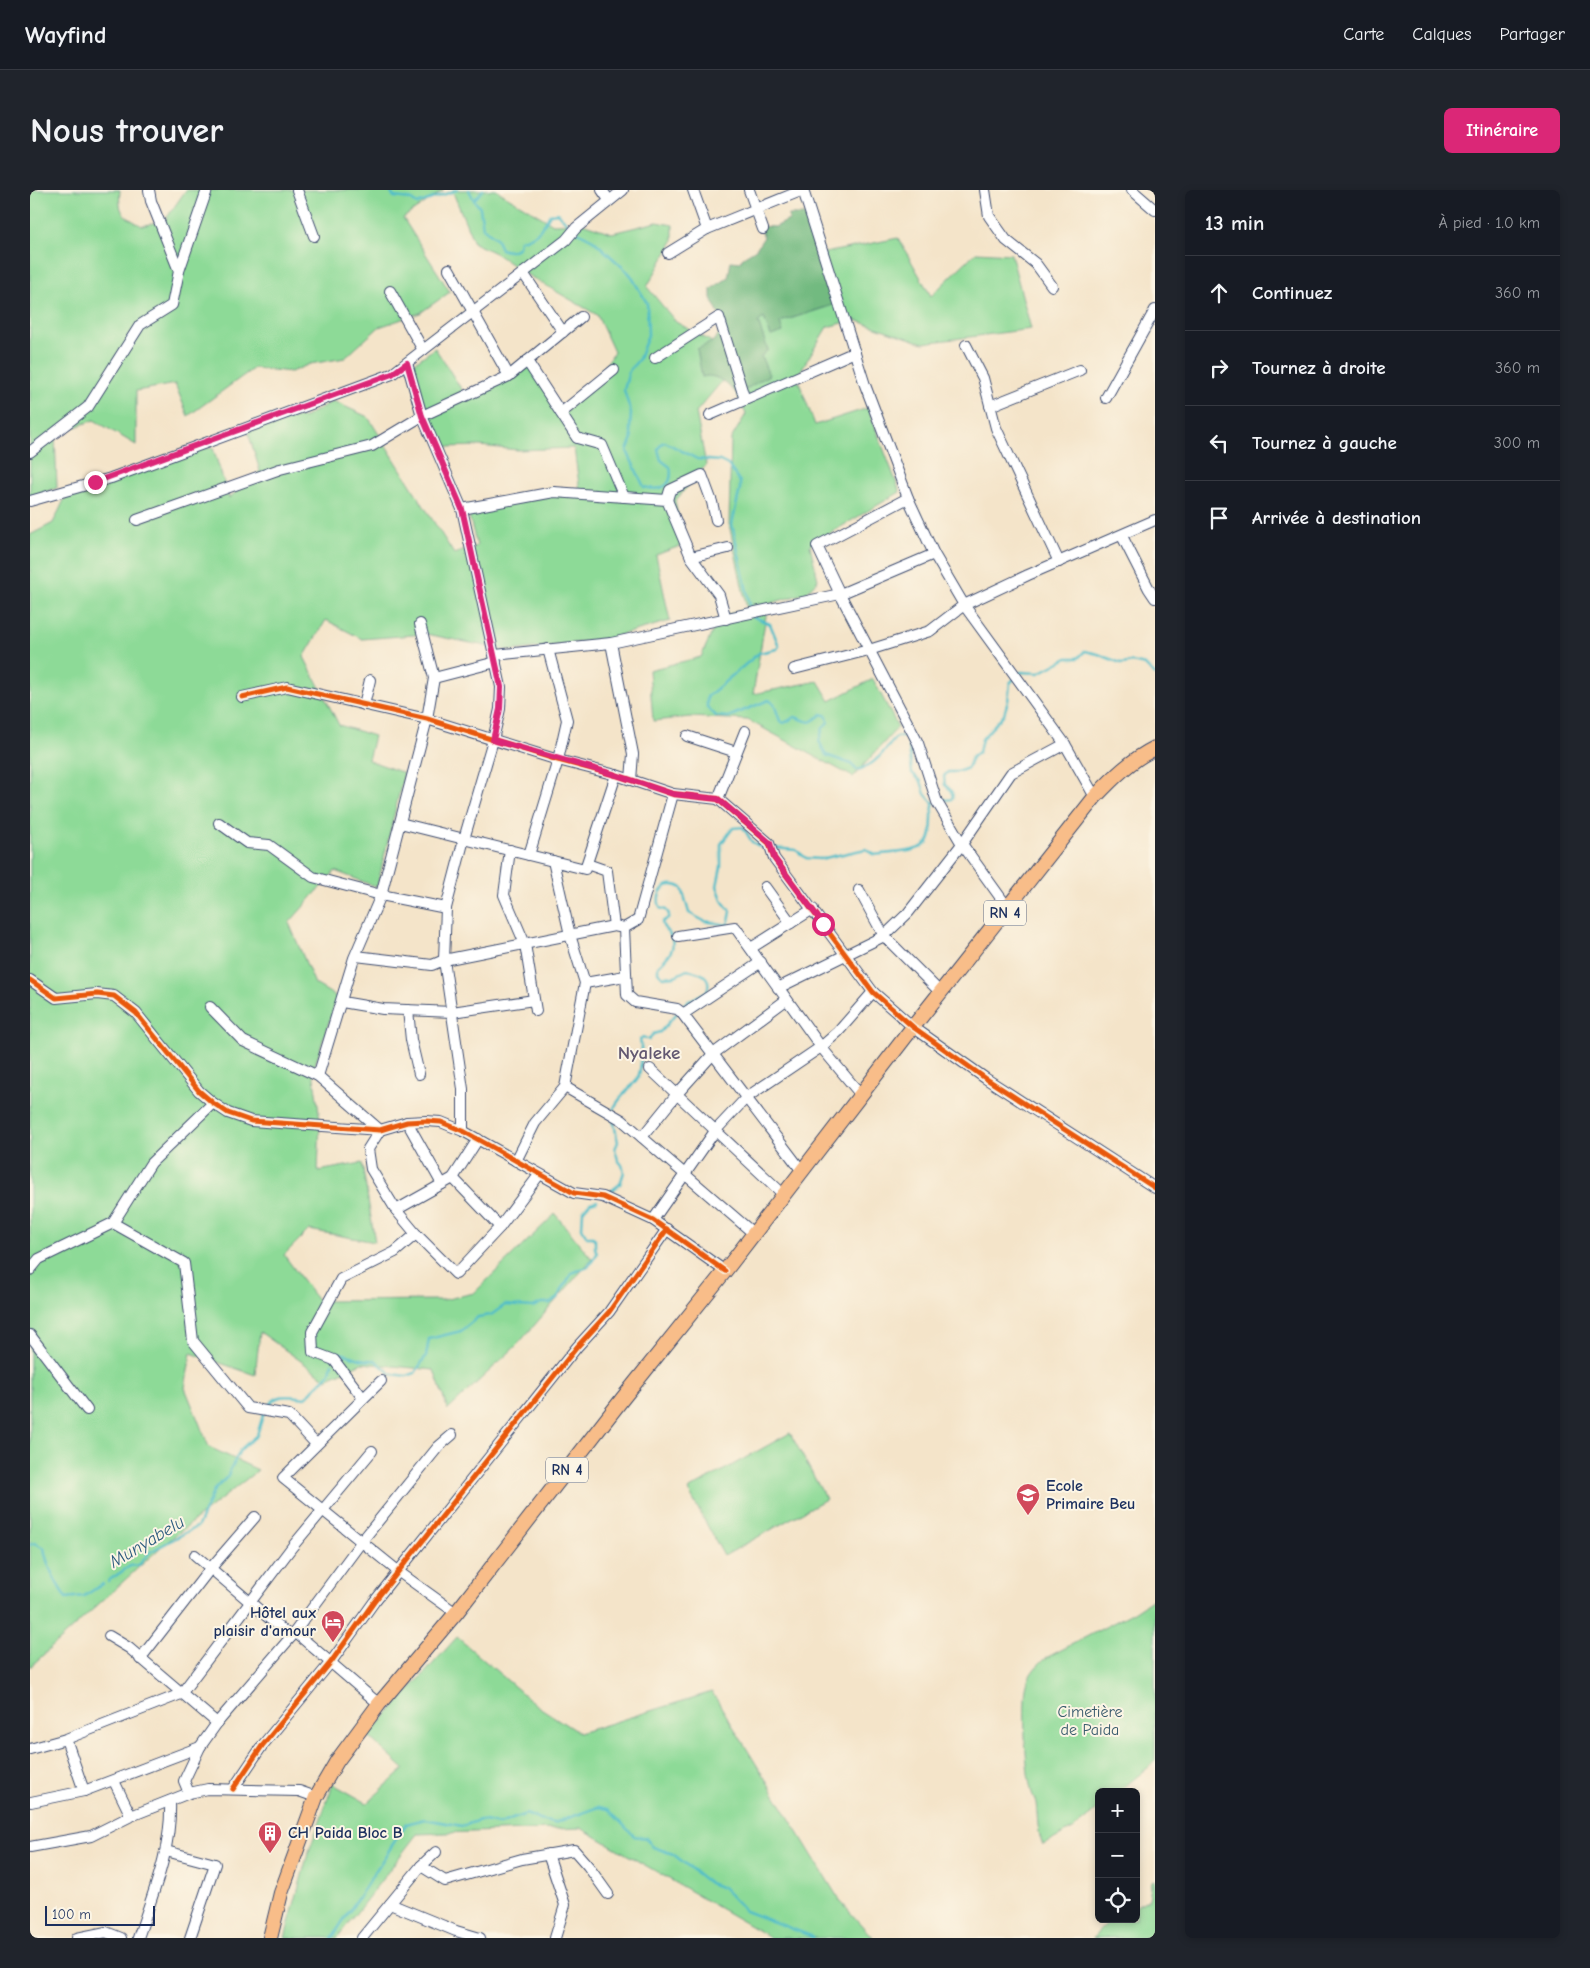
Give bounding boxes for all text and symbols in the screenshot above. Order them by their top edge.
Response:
text: Wayfind [25,21,106,49]
text: Carte [1343,24,1384,45]
text: Calques [1412,24,1472,45]
text: Partager [1500,24,1565,45]
button: Itinéraire [1444,108,1560,153]
text: Nous trouver [30,110,223,151]
text: 13 min [1205,211,1264,235]
text: À pied · 1.0 km [1438,214,1540,232]
icon: ahead [1205,279,1233,307]
text: Continuez [1252,282,1332,304]
text: 360 m [1495,284,1540,302]
icon: right [1205,354,1233,382]
text: Tournez à droite [1252,357,1386,379]
text: 360 m [1495,359,1540,377]
icon: left [1205,429,1233,457]
text: Tournez à gauche [1252,432,1397,454]
text: 300 m [1494,434,1540,452]
route end [84,471,107,494]
icon: arrive [1205,504,1233,532]
text: Arrivée à destination [1252,507,1421,529]
road number: RN 4 [984,900,1026,926]
route start [812,913,835,936]
district label: Nyaleke [618,1042,680,1064]
road number: RN 4 [546,1458,588,1482]
place label: Ecole Primaire Beu [1046,1477,1135,1513]
school or university icon: Ecole Primaire Beu [1015,1482,1041,1516]
water label: Munyabelu [105,1511,188,1573]
place label: Hôtel aux plaisir d'amour [214,1604,317,1640]
hotel icon: Hôtel aux plaisir d'amour [320,1609,346,1643]
park label: Cimetière de Paida [1058,1703,1123,1739]
map controls [1095,1788,1140,1923]
button: + [1095,1788,1140,1833]
building icon: CH Paida Bloc B [257,1820,283,1854]
place label: CH Paida Bloc B [288,1824,403,1842]
button: − [1095,1833,1140,1878]
button: locate [1095,1878,1140,1923]
scale bar [45,1903,155,1926]
text: 100 m [52,1906,91,1923]

